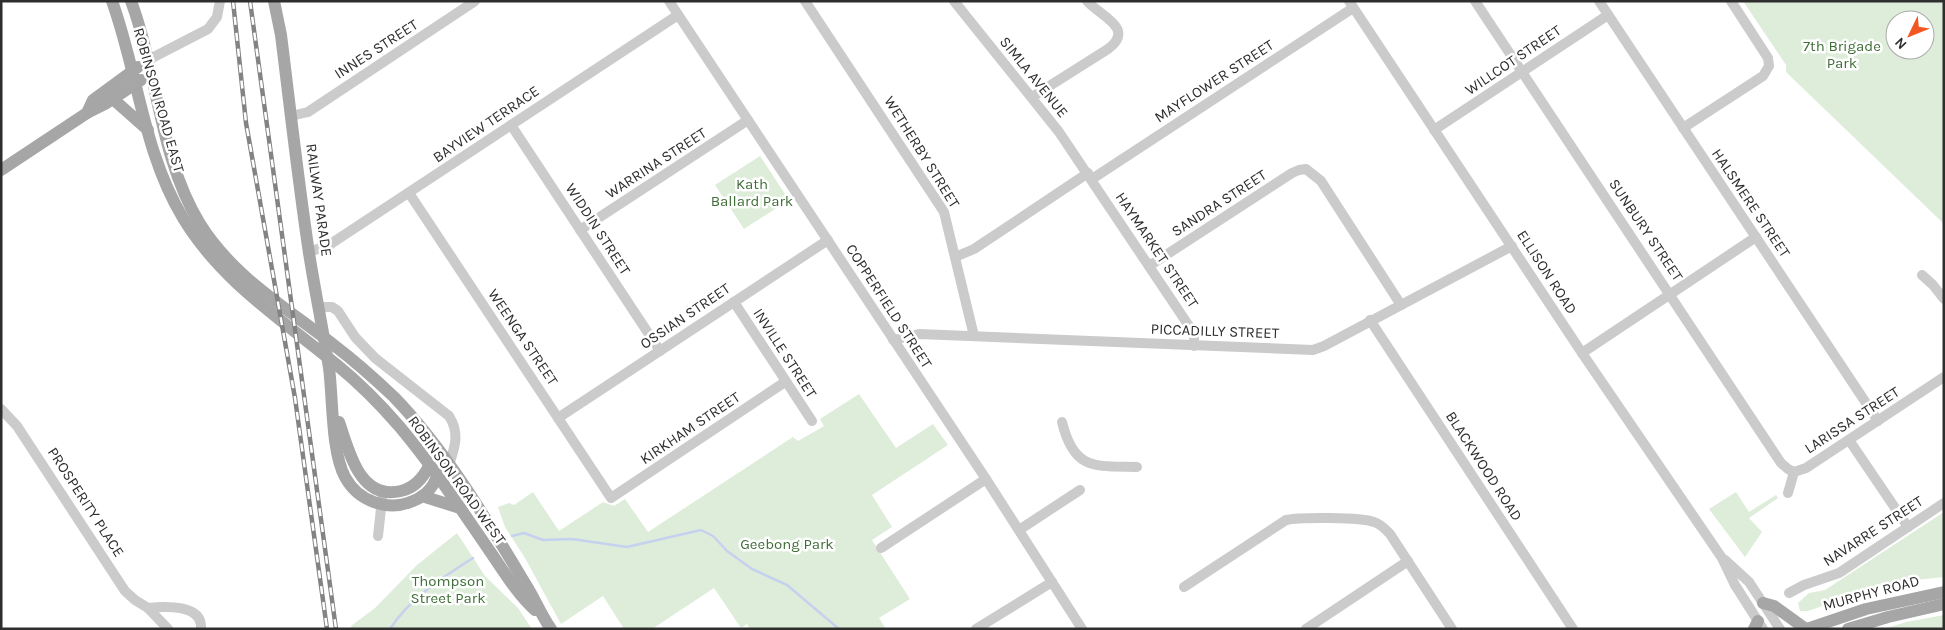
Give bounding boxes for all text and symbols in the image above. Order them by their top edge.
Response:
north arrow [1885,10,1935,60]
street label: INNES STREET [331,15,422,83]
street label: WILLCOT STREET [1462,21,1565,99]
street label: ROBINSON ROAD EAST [130,26,188,175]
street label: SIMLA AVENUE [996,33,1072,121]
text: N [1891,34,1911,53]
street label: MAYFLOWER STREET [1151,35,1277,126]
park label: 7th Brigade Park [1803,37,1881,72]
street label: BAYVIEW TERRACE [429,82,543,166]
street label: WETHERBY STREET [880,93,964,212]
street label: WARRINA STREET [602,123,710,202]
street label: RAILWAY PARADE [302,142,336,258]
street label: HALSMERE STREET [1708,145,1794,261]
street label: SANDRA STREET [1168,165,1270,240]
park label: Kath Ballard Park [711,175,793,210]
street label: SUNBURY STREET [1605,175,1687,285]
street label: WIDDIN STREET [562,180,635,279]
street label: HAYMARKET STREET [1112,189,1203,312]
street label: ELLISON ROAD [1513,227,1581,317]
street label: COPPERFIELD STREET [842,241,936,372]
street label: OSSIAN STREET [637,279,734,353]
street label: WEENGA STREET [484,285,562,389]
street label: INVILLE STREET [749,305,821,402]
street label: PICCADILLY STREET [1150,320,1280,342]
street label: LARISSA STREET [1801,382,1903,457]
street label: KIRKHAM STREET [637,388,744,468]
street label: BLACKWOOD ROAD [1442,408,1526,524]
street label: ROBINSON ROAD WEST [404,412,510,548]
street label: PROSPERITY PLACE [44,444,128,560]
street label: NAVARRE STREET [1820,492,1927,570]
park label: Geebong Park [740,535,834,553]
street label: MURPHY ROAD [1821,571,1921,615]
park label: Thompson Street Park [410,572,486,607]

